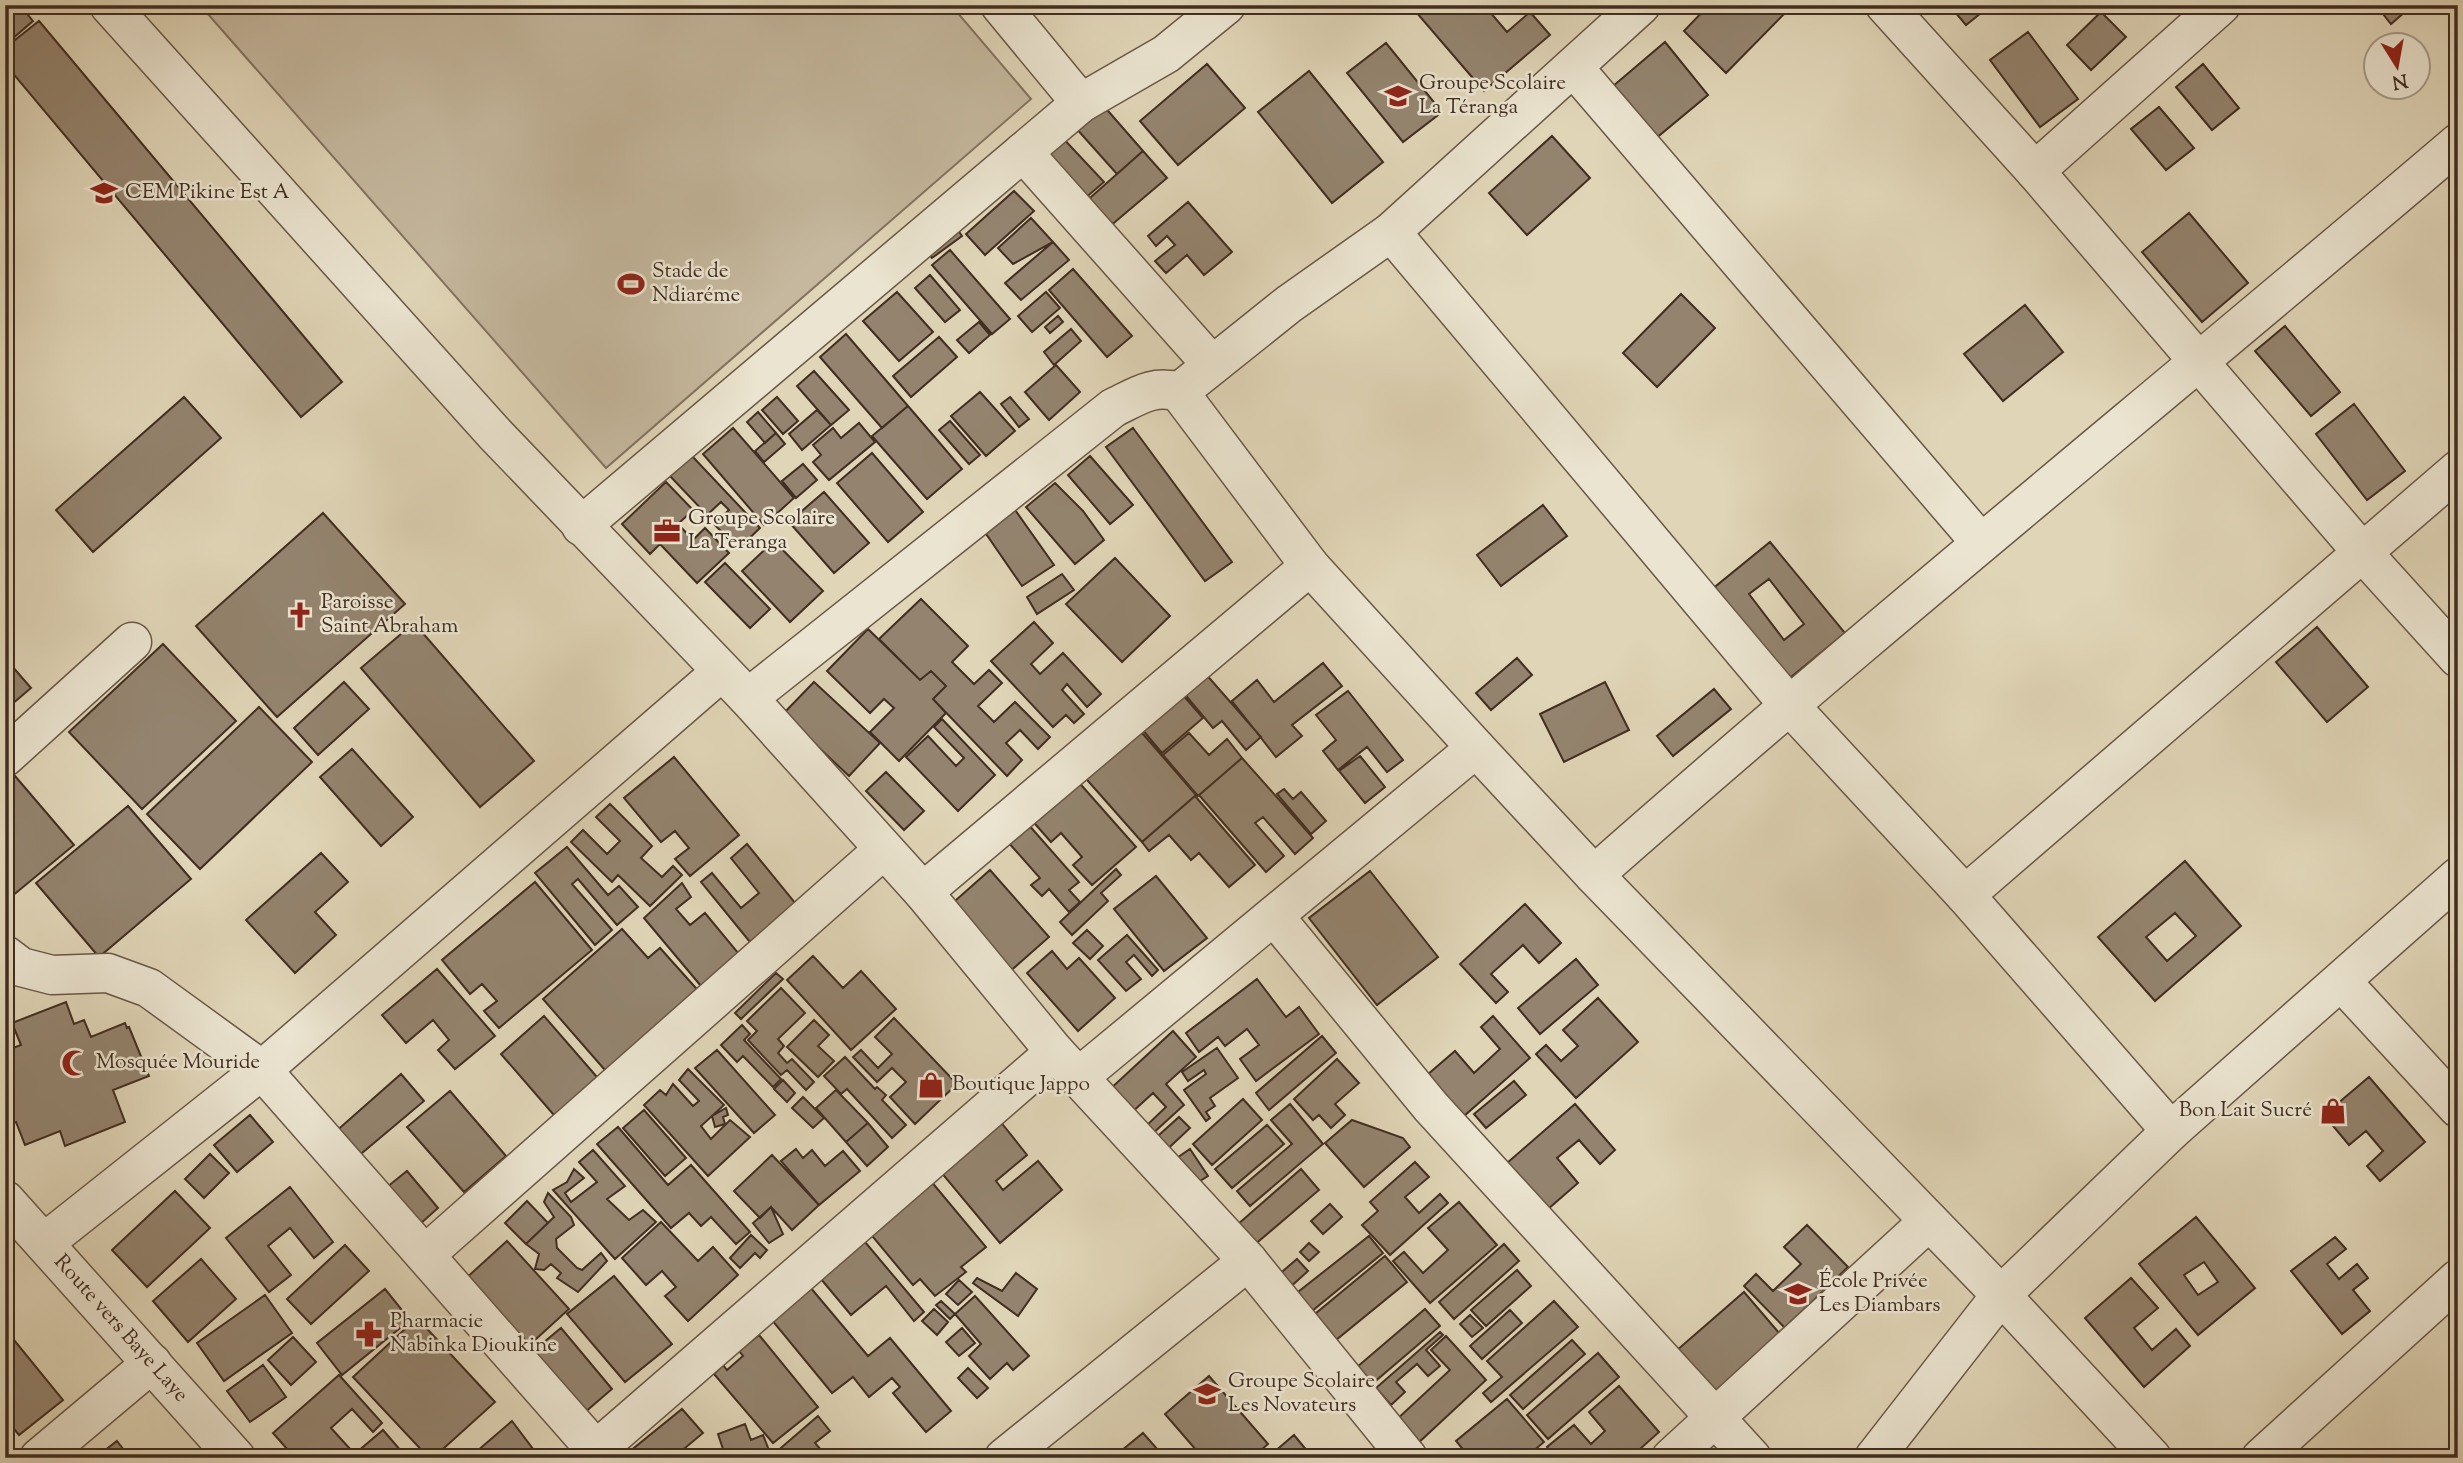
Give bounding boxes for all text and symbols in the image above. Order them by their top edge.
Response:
north arrow [2362,32,2432,102]
text: N [2390,66,2410,95]
place label: Groupe Scolaire La Téranga [1419,69,1566,123]
school or university icon: Groupe Scolaire La Téranga [1383,81,1413,111]
school or university icon: CEM Pikine Est A [89,178,119,208]
place label: CEM Pikine Est A [125,178,289,208]
place label: Stade de Ndiaréme [652,257,740,311]
sports icon: Stade de Ndiaréme [616,269,646,299]
place label: Groupe Scolaire La Teranga [688,504,835,558]
office icon: Groupe Scolaire La Teranga [652,516,682,546]
place label: Paroisse Saint Abraham [321,588,458,642]
church icon: Paroisse Saint Abraham [285,600,315,630]
mosque icon: Mosquée Mouride [60,1048,90,1078]
place label: Mosquée Mouride [96,1048,260,1078]
shop icon: Boutique Jappo [916,1070,946,1100]
place label: Boutique Jappo [952,1070,1090,1100]
place label: Bon Lait Sucré [2179,1096,2312,1126]
shop icon: Bon Lait Sucré [2318,1096,2348,1126]
street label: Route vers Baye Laye [46,1248,195,1409]
place label: École Privée Les Diambars [1819,1267,1941,1321]
school or university icon: École Privée Les Diambars [1783,1279,1813,1309]
place label: Pharmacie Nabinka Dioukine [390,1307,557,1361]
pharmacy icon: Pharmacie Nabinka Dioukine [354,1319,384,1349]
place label: Groupe Scolaire Les Novateurs [1228,1367,1375,1421]
school or university icon: Groupe Scolaire Les Novateurs [1192,1379,1222,1409]

